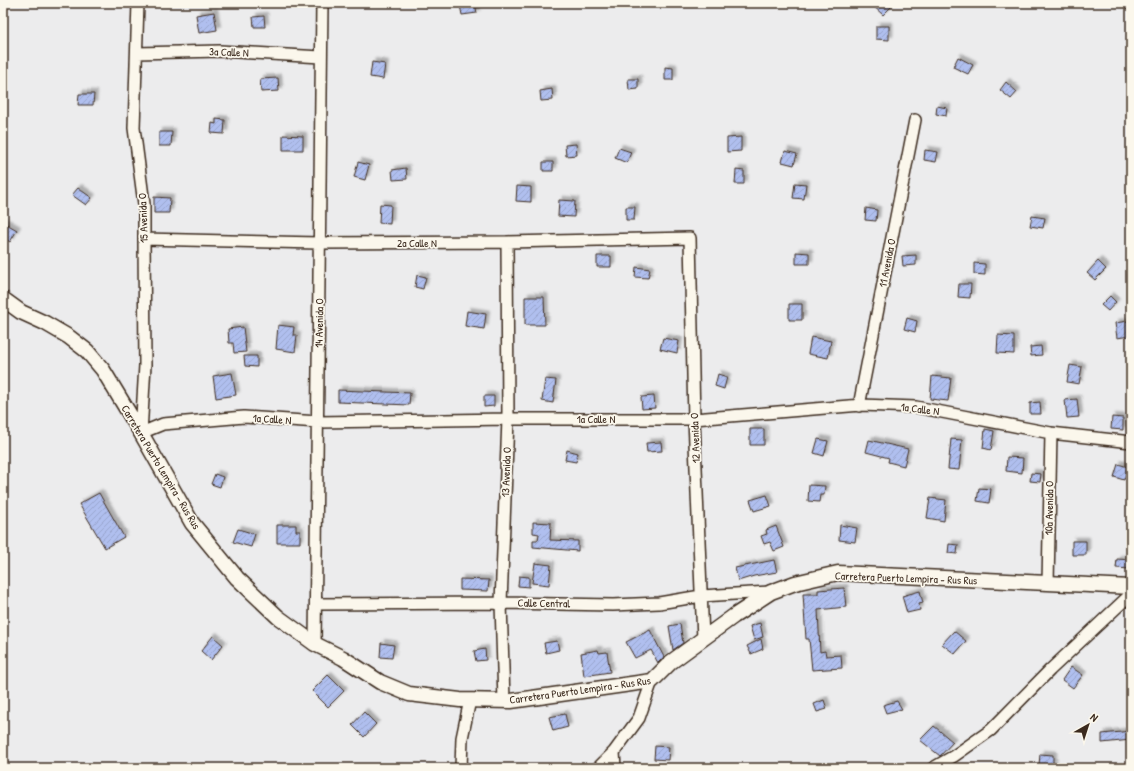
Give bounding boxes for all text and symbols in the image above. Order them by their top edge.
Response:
street label: 3a Calle N [209,44,249,60]
street label: 15 Avenida O [135,193,151,243]
street label: 2a Calle N [397,236,437,250]
street label: 11 Avenida O [875,237,899,289]
street label: 14 Avenida O [312,298,326,348]
street label: 1a Calle N [900,400,940,418]
street label: Carretera Puerto Lempira - Rus Rus [118,402,204,532]
street label: 1a Calle N [252,411,292,427]
street label: 1a Calle N [577,412,615,426]
street label: 12 Avenida O [687,413,703,463]
street label: 13 Avenida O [498,447,514,497]
street label: 10a Avenida O [1042,481,1056,535]
street label: Carretera Puerto Lempira - Rus Rus [835,569,977,587]
street label: Calle Central [518,596,571,610]
street label: Carretera Puerto Lempira - Rus Rus [508,673,652,707]
north arrow [1068,705,1108,745]
text: N [1088,710,1101,725]

